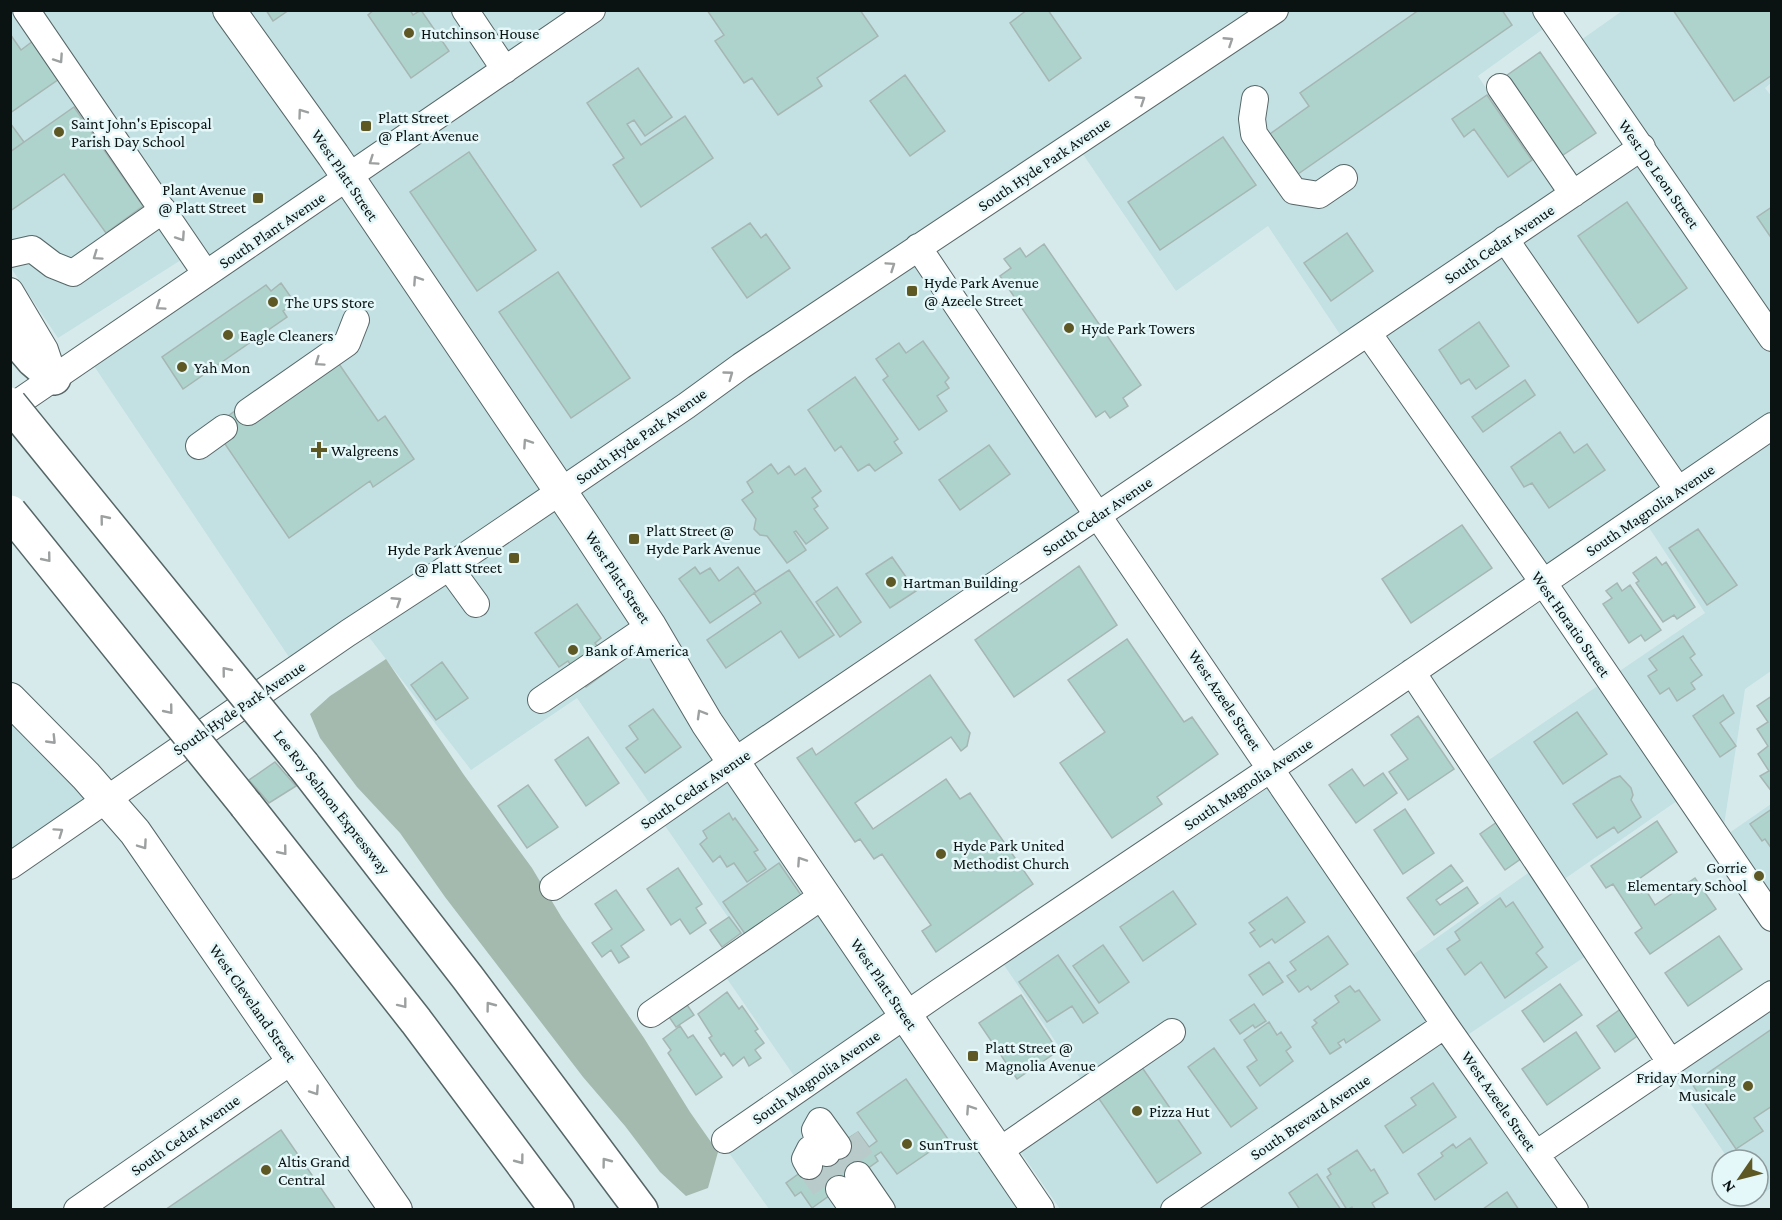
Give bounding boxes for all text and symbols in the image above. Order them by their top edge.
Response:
place label: Hutchinson House [421,25,539,42]
marker: Hutchinson House [402,26,416,40]
one-way arrow [1222,37,1233,48]
one-way arrow [52,52,63,63]
one-way arrow [1134,96,1145,107]
one-way arrow [299,109,310,120]
place label: Platt Street @ Plant Avenue [378,109,479,145]
street label: South Hyde Park Avenue [975,113,1114,215]
place label: Saint John's Episcopal Parish Day School [71,115,212,151]
street label: West De Leon Street [1615,117,1703,232]
marker: Platt Street @ Plant Avenue [359,119,373,133]
marker: Saint John's Episcopal Parish Day School [52,125,66,139]
street label: West Platt Street [308,126,382,224]
one-way arrow [369,154,380,165]
place label: Plant Avenue @ Platt Street [158,181,247,217]
street label: South Plant Avenue [216,188,328,272]
marker: Plant Avenue @ Platt Street [251,191,265,205]
street label: South Cedar Avenue [1441,201,1557,287]
one-way arrow [174,230,185,241]
one-way arrow [93,249,104,260]
one-way arrow [884,262,895,273]
place label: Hyde Park Avenue @ Azeele Street [924,274,1039,310]
one-way arrow [413,276,424,287]
marker: Hyde Park Avenue @ Azeele Street [905,284,919,298]
place label: The UPS Store [285,294,374,311]
marker: The UPS Store [266,295,280,309]
one-way arrow [155,299,166,310]
place label: Hyde Park Towers [1081,320,1195,338]
marker: Hyde Park Towers [1062,321,1076,335]
place label: Eagle Cleaners [240,327,334,345]
marker: Eagle Cleaners [221,328,235,342]
one-way arrow [315,355,326,366]
place label: Yah Mon [194,359,251,376]
marker: Yah Mon [175,360,189,374]
one-way arrow [722,371,733,382]
street label: South Hyde Park Avenue [572,384,710,488]
one-way arrow [523,439,534,450]
place label: Walgreens [331,442,399,460]
marker: Walgreens [312,443,326,457]
street label: South Magnolia Avenue [1582,461,1718,560]
street label: South Cedar Avenue [1039,473,1155,559]
one-way arrow [100,515,111,526]
place label: Platt Street @ Hyde Park Avenue [646,522,761,558]
street label: West Platt Street [582,528,654,627]
marker: Platt Street @ Hyde Park Avenue [627,532,641,546]
place label: Hyde Park Avenue @ Platt Street [387,541,503,577]
one-way arrow [40,551,51,562]
marker: Hyde Park Avenue @ Platt Street [507,551,521,565]
street label: West Horatio Street [1528,568,1614,681]
place label: Hartman Building [903,574,1019,592]
marker: Hartman Building [884,575,898,589]
one-way arrow [390,598,401,609]
place label: Bank of America [585,642,690,659]
marker: Bank of America [566,643,580,657]
street label: West Azeele Street [1185,647,1265,754]
street label: South Hyde Park Avenue [170,657,309,759]
one-way arrow [223,666,234,677]
one-way arrow [162,703,173,714]
one-way arrow [697,710,709,720]
street label: Lee Roy Selmon Expressway [270,726,394,879]
one-way arrow [45,734,56,744]
street label: South Magnolia Avenue [1180,735,1316,834]
street label: South Cedar Avenue [637,746,753,832]
one-way arrow [52,828,63,839]
place label: Hyde Park United Methodist Church [953,837,1070,872]
one-way arrow [136,838,147,849]
one-way arrow [275,844,286,855]
marker: Hyde Park United Methodist Church [934,847,948,861]
one-way arrow [797,857,808,868]
place label: Gorrie Elementary School [1627,859,1747,895]
marker: Gorrie Elementary School [1752,869,1766,883]
street label: West Platt Street [847,935,921,1033]
street label: West Cleveland Street [206,941,300,1066]
one-way arrow [395,998,406,1009]
one-way arrow [486,1002,497,1013]
street label: South Magnolia Avenue [749,1027,884,1128]
place label: Platt Street @ Magnolia Avenue [985,1039,1096,1075]
street label: West Azeele Street [1458,1048,1540,1154]
marker: Platt Street @ Magnolia Avenue [966,1049,980,1063]
place label: Friday Morning Musicale [1636,1069,1736,1104]
street label: South Brevard Avenue [1247,1071,1373,1163]
marker: Friday Morning Musicale [1741,1079,1755,1093]
one-way arrow [308,1084,319,1095]
street label: South Cedar Avenue [127,1091,243,1179]
place label: Pizza Hut [1149,1103,1210,1120]
marker: Pizza Hut [1130,1104,1144,1118]
one-way arrow [966,1105,977,1116]
place label: SunTrust [919,1136,979,1153]
marker: SunTrust [900,1137,914,1151]
north arrow [1710,1148,1770,1208]
place label: Altis Grand Central [278,1153,351,1188]
one-way arrow [513,1154,524,1165]
one-way arrow [603,1158,614,1169]
marker: Altis Grand Central [259,1163,273,1177]
text: N [1718,1177,1738,1196]

